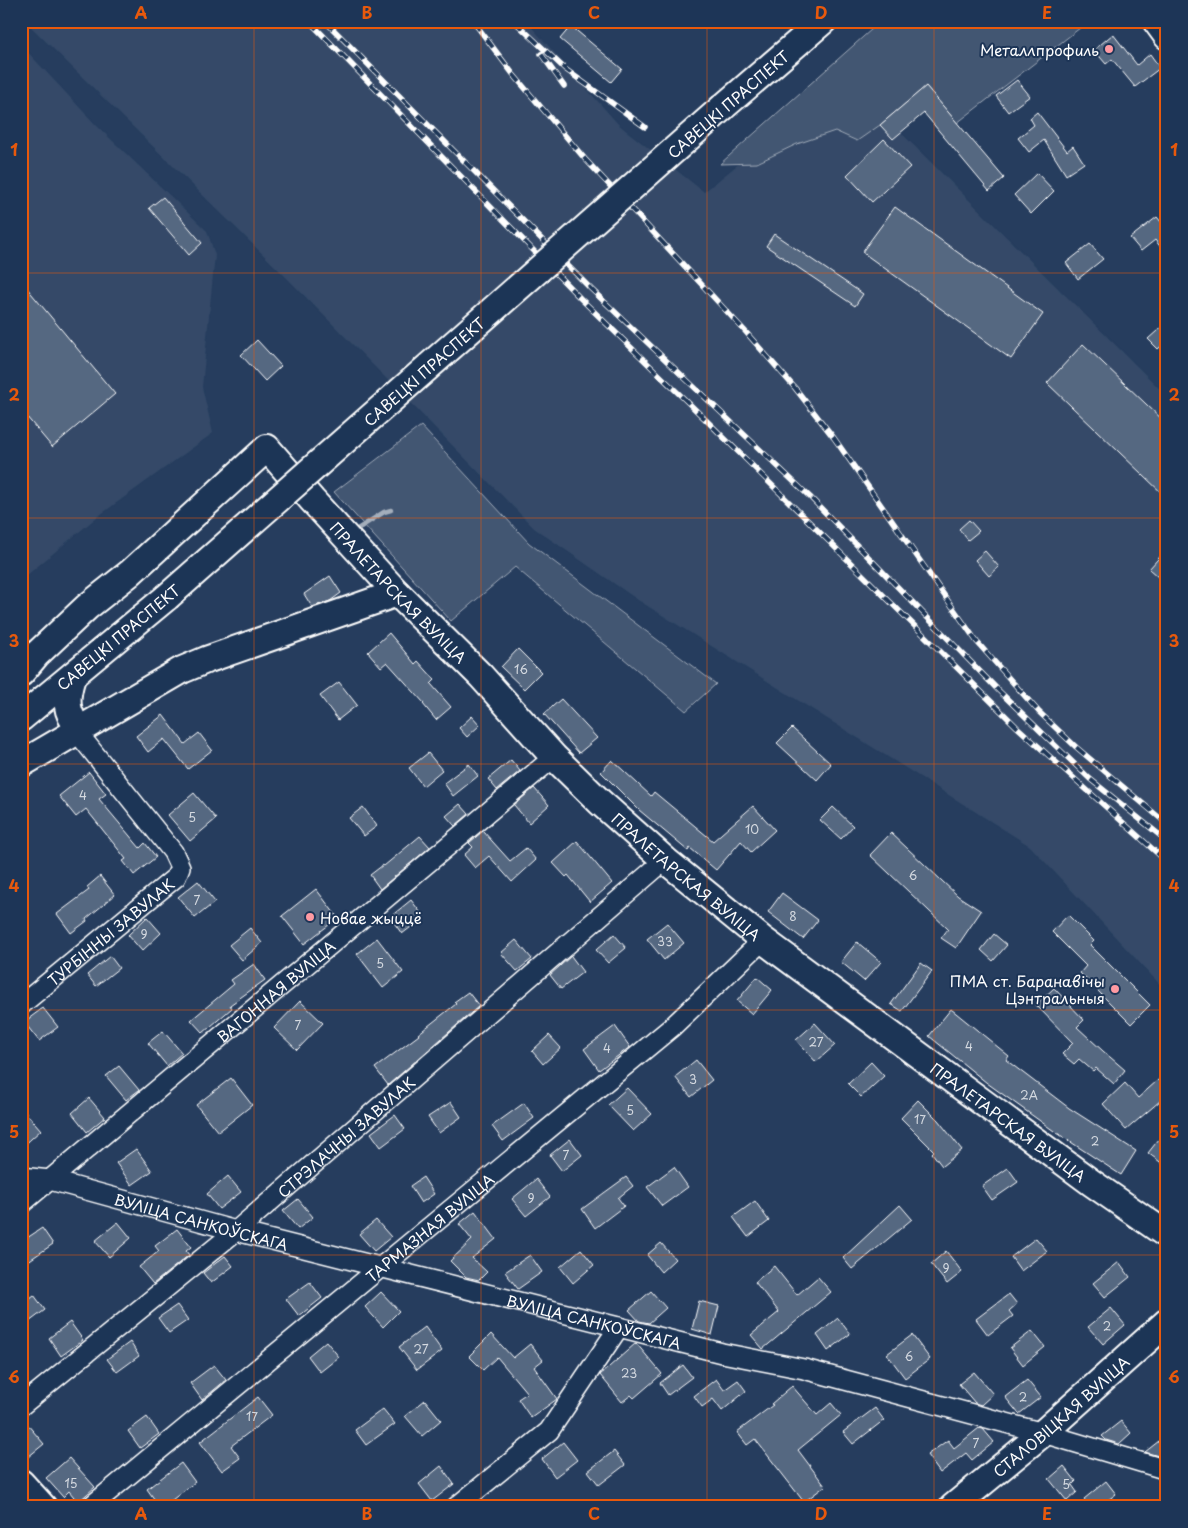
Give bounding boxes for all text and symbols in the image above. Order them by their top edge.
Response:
text: A [135,0,148,24]
text: B [362,0,373,24]
text: C [588,0,600,24]
text: D [815,0,827,24]
text: E [1042,0,1052,24]
place label: Металлпрофиль [980,38,1099,61]
marker: Металлпрофиль [1103,43,1115,55]
street label: САВЕЦКІ ПРАСПЕКТ [662,44,795,164]
text: 1 [10,137,18,161]
text: 1 [1170,137,1178,161]
street label: САВЕЦКІ ПРАСПЕКТ [358,310,490,431]
text: 2 [8,382,20,406]
text: 2 [1168,382,1180,406]
street label: ПРАЛЕТАРСКАЯ ВУЛІЦА [325,516,472,668]
street label: САВЕЦКІ ПРАСПЕКТ [51,578,185,696]
text: 3 [9,628,19,652]
text: 3 [1169,628,1179,652]
house number: 16 [514,660,528,678]
house number: 4 [79,786,87,804]
street label: ПРАЛЕТАРСКАЯ ВУЛІЦА [607,807,766,945]
house number: 5 [188,808,196,826]
house number: 10 [745,820,759,838]
house number: 6 [909,866,917,884]
street label: ТУРБІННЫ ЗАВУЛАК [42,872,179,990]
text: 4 [9,873,20,897]
text: 4 [1169,873,1180,897]
house number: 7 [194,891,201,909]
place label: Новае жыццё [320,906,422,929]
house number: 8 [789,907,797,925]
marker: Новае жыццё [304,911,316,923]
house number: 9 [140,925,148,943]
house number: 33 [657,932,673,950]
street label: ВАГОННАЯ ВУЛІЦА [211,934,340,1047]
house number: 5 [376,954,384,972]
place label: ПМА ст. Баранавічы Цэнтральныя [950,969,1105,1009]
marker: ПМА ст. Баранавічы Цэнтральныя [1109,983,1121,995]
house number: 7 [295,1016,302,1034]
house number: 27 [809,1033,824,1051]
house number: 4 [965,1037,973,1055]
house number: 4 [603,1039,611,1057]
street label: ПРАЛЕТАРСКАЯ ВУЛІЦА [926,1056,1091,1187]
street label: СТРЭЛАЧНЫ ЗАВУЛАК [272,1070,419,1202]
house number: 3 [689,1070,697,1088]
house number: 2А [1020,1086,1038,1104]
house number: 5 [626,1101,634,1119]
house number: 17 [914,1110,926,1128]
text: 5 [9,1119,19,1143]
text: 5 [1169,1119,1179,1143]
house number: 2 [1091,1132,1099,1150]
house number: 7 [563,1146,570,1164]
street label: ТАРМАЗНАЯ ВУЛІЦА [360,1167,499,1287]
street label: ВУЛІЦА САНКОЎСКАГА [112,1187,291,1255]
house number: 9 [527,1189,535,1207]
house number: 9 [942,1259,950,1277]
street label: ВУЛІЦА САНКОЎСКАГА [504,1288,684,1354]
house number: 2 [1103,1317,1111,1335]
house number: 27 [414,1340,429,1358]
house number: 6 [905,1347,913,1365]
street label: СТАЛОВІЦКАЯ ВУЛІЦА [987,1350,1134,1482]
text: 6 [8,1364,20,1388]
house number: 23 [621,1364,637,1382]
text: 6 [1168,1364,1180,1388]
house number: 2 [1019,1388,1027,1406]
house number: 17 [246,1407,258,1425]
house number: 7 [973,1434,980,1452]
house number: 15 [64,1474,78,1492]
house number: 5 [1062,1475,1070,1493]
text: A [135,1501,148,1525]
text: B [362,1501,373,1525]
text: C [588,1501,600,1525]
text: D [815,1501,827,1525]
text: E [1042,1501,1052,1525]

